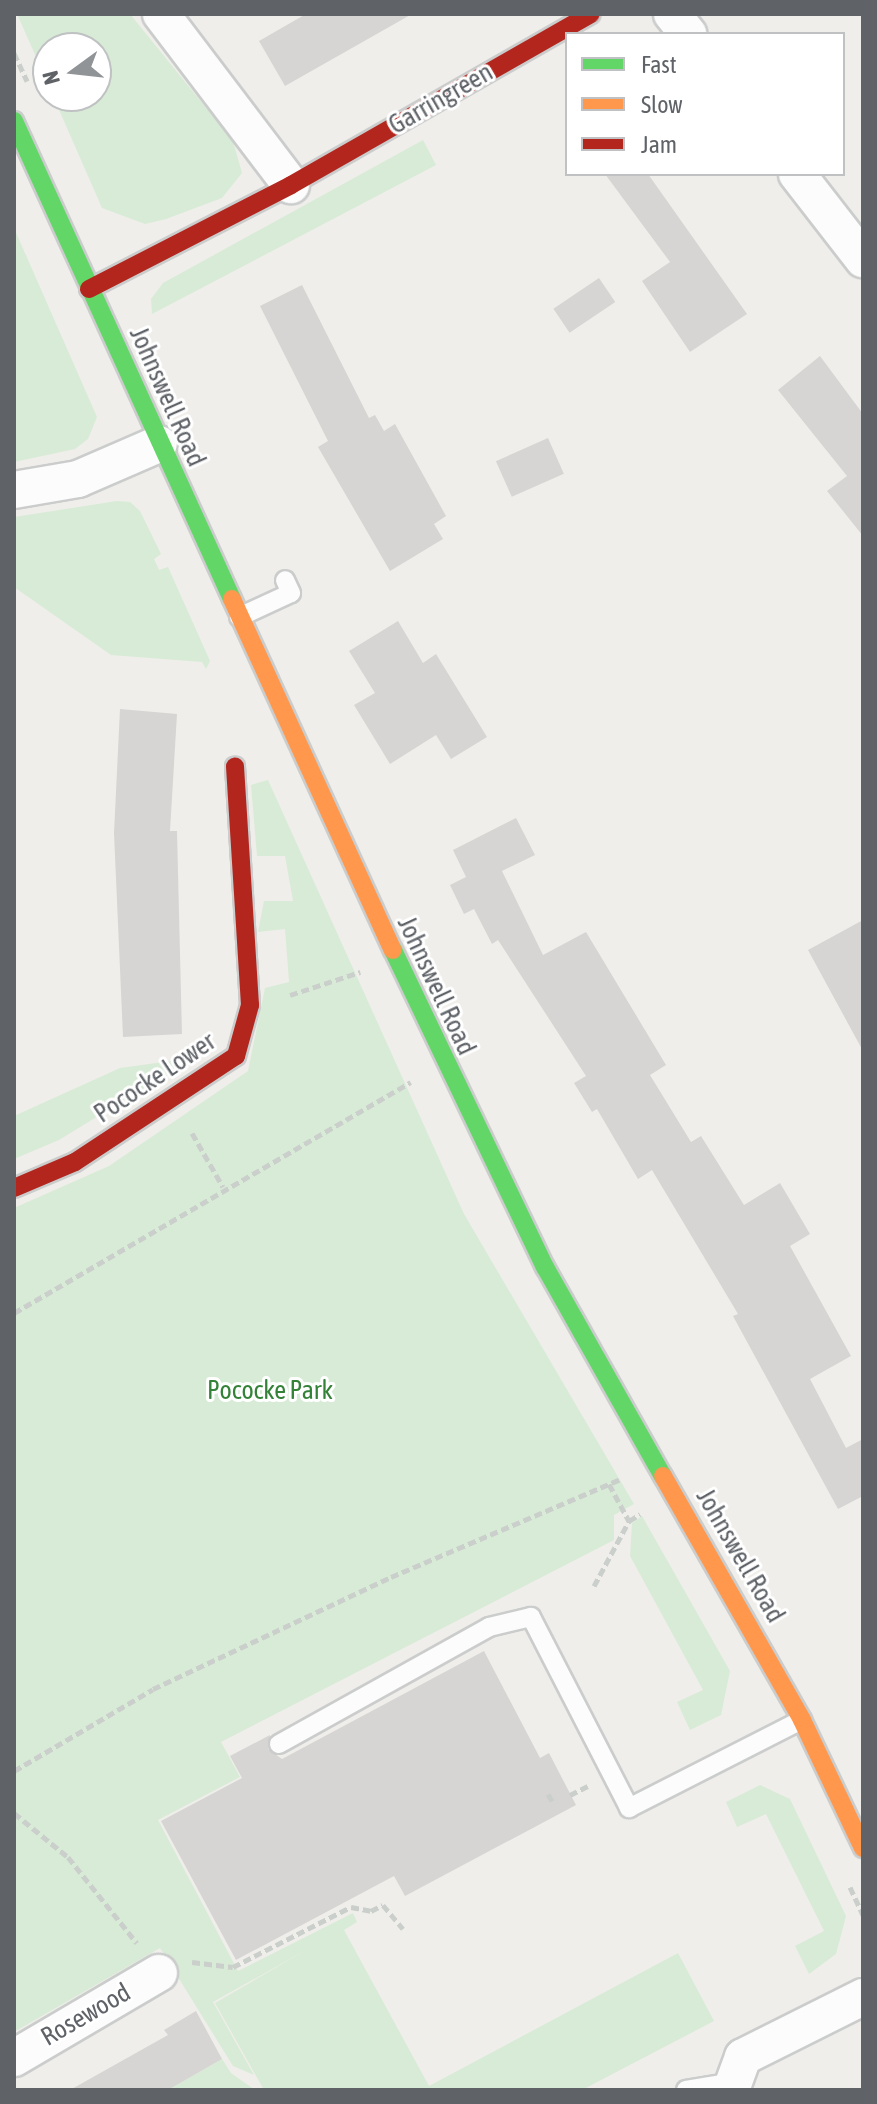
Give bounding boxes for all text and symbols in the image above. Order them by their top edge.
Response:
north arrow [32,32,112,112]
legend [565,32,845,176]
text: Fast [641,51,677,78]
street label: Garringreen [384,57,498,141]
text: N [37,68,65,87]
text: Slow [641,91,683,118]
text: Jam [641,131,677,158]
street label: Johnswell Road [122,323,212,471]
street label: Johnswell Road [390,912,482,1060]
street label: Pococke Lower [89,1026,221,1130]
park label: Pococke Park [207,1375,333,1407]
street label: Johnswell Road [689,1484,791,1628]
street label: Rosewood [36,1977,136,2053]

